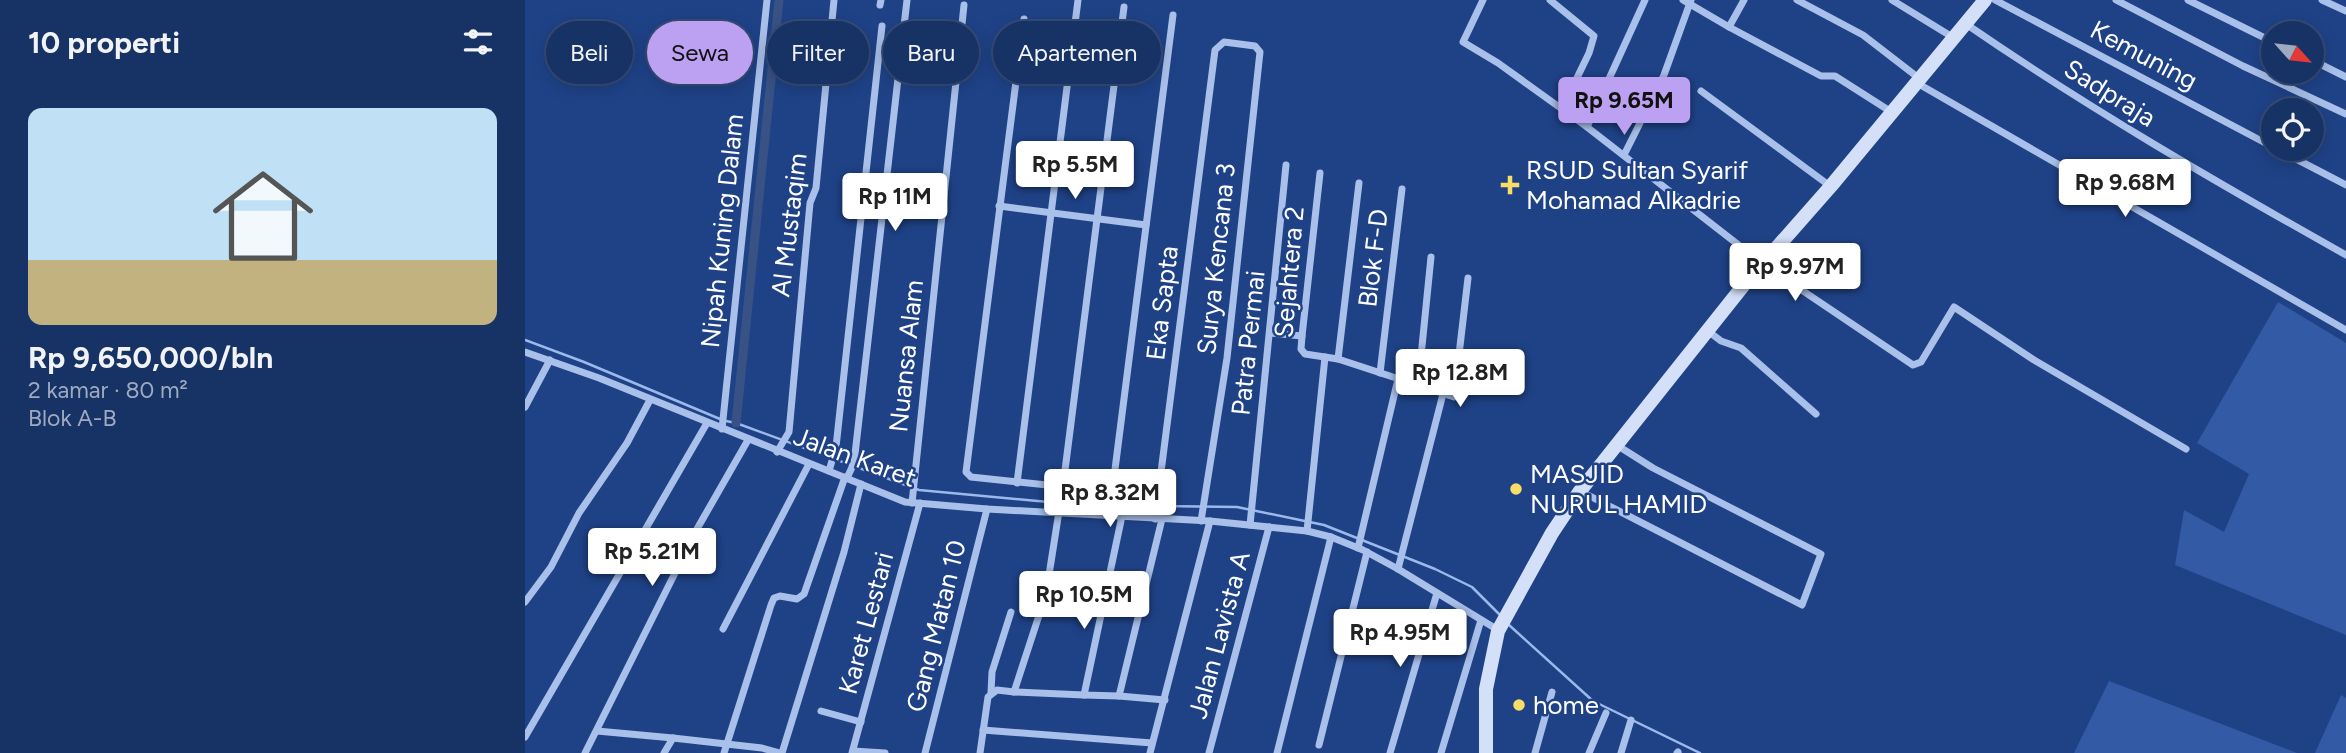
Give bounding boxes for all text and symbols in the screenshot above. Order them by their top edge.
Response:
street label: Kemuning [2085,13,2203,97]
chip: Beli [546,21,633,84]
chip: Sewa [647,21,753,84]
chip: Filter [767,21,869,84]
chip: Baru [883,21,979,84]
chip: Apartemen [993,21,1161,84]
north arrow [2261,21,2324,84]
map controls [2261,21,2324,161]
icon: filters [459,23,497,61]
text: 10 properti [28,24,180,61]
street label: Sadpraja [2058,52,2162,134]
pin: Rp 9.65M [1552,78,1696,137]
text: Rp 9.65M [1574,86,1674,114]
button: locate [2261,98,2324,161]
street label: Nipah Kuning Dalam [694,112,750,350]
pin: Rp 5.5M [1010,142,1140,201]
text: Rp 5.5M [1032,150,1118,178]
street label: Al Mustaqim [764,151,814,299]
icon: home [200,153,326,279]
place label: RSUD Sultan Syarif Mohamad Alkadrie [1526,154,1748,216]
pin: Rp 9.68M [2053,160,2197,219]
street label: Surya Kencana 3 [1190,162,1242,356]
text: Rp 9.68M [2075,168,2175,196]
pin: Rp 11M [838,174,952,233]
marker: RSUD Sultan Syarif Mohamad Alkadrie [1500,175,1520,195]
text: Rp 11M [858,182,932,210]
street label: Sejahtera 2 [1267,205,1311,339]
street label: Blok F-D [1351,207,1395,309]
street label: Eka Sapta [1139,244,1185,362]
pin: Rp 9.97M [1723,244,1867,303]
text: Rp 9.97M [1745,252,1845,280]
street label: Patra Permai [1224,269,1272,417]
street label: Nuansa Alam [882,278,930,434]
text: Rp 9,650,000/bln [28,339,273,376]
pin: Rp 12.8M [1388,350,1532,409]
text: Rp 12.8M [1412,358,1508,386]
text: 2 kamar · 80 m² [28,376,188,404]
text: Blok A-B [28,404,117,432]
street label: Jalan Karet [789,420,921,494]
place label: MASJID NURUL HAMID [1530,458,1707,520]
pin: Rp 8.32M [1038,470,1182,529]
text: Rp 8.32M [1060,478,1160,506]
marker: MASJID NURUL HAMID [1508,481,1524,497]
pin: Rp 5.21M [580,528,724,588]
text: Rp 5.21M [604,537,700,565]
street label: Gang Matan 10 [899,537,973,715]
street label: Jalan Lavista A [1181,547,1257,722]
street label: Karet Lestari [832,548,900,698]
pin: Rp 10.5M [1012,572,1156,631]
text: Rp 10.5M [1035,580,1133,608]
pin: Rp 4.95M [1328,610,1472,669]
text: Rp 4.95M [1350,618,1450,646]
place label: home [1533,689,1599,721]
marker: home [1511,697,1527,713]

